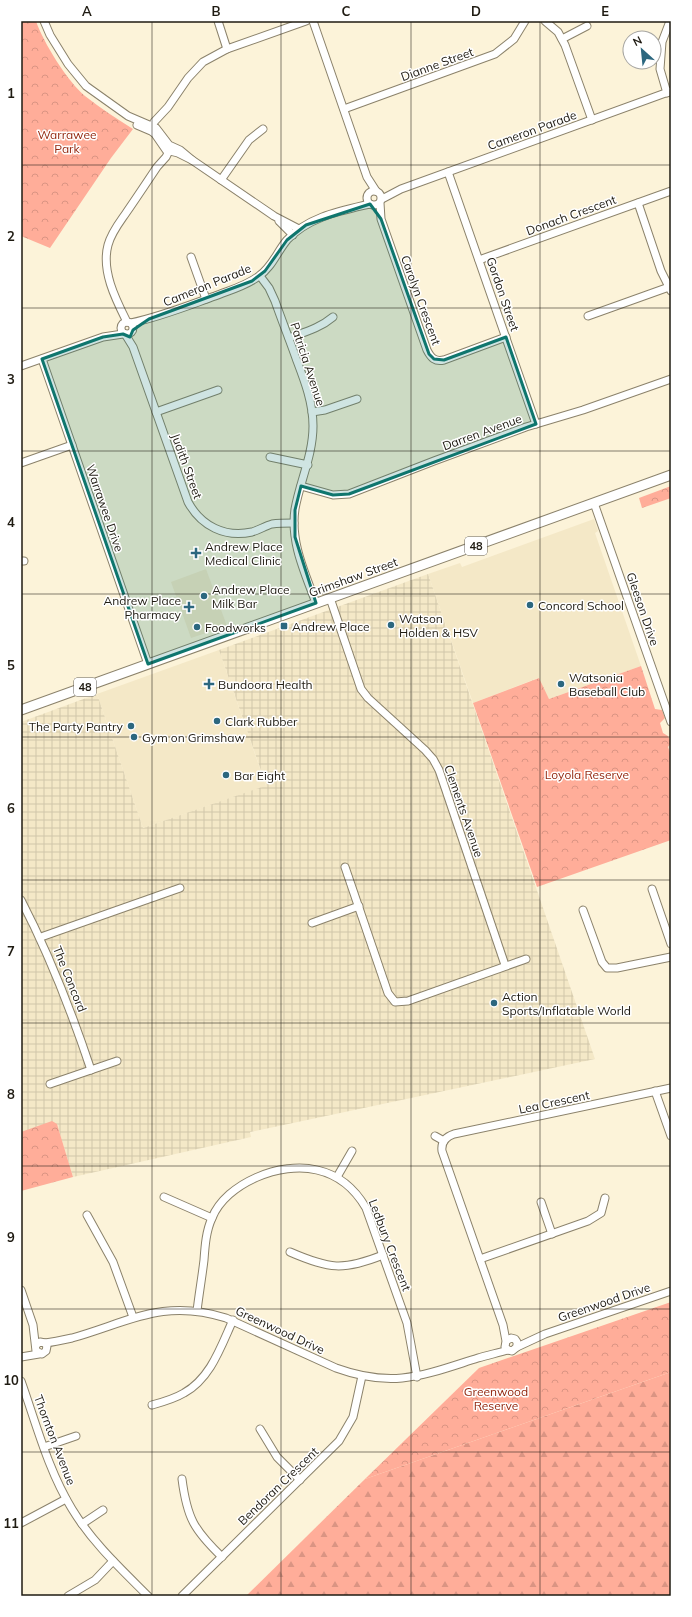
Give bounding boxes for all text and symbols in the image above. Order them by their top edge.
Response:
text: A [82,3,92,19]
text: B [212,3,221,19]
text: C [342,3,351,19]
text: D [471,3,481,19]
text: E [601,3,609,19]
north arrow [622,30,662,70]
text: N [631,33,644,49]
street label: Dianne Street [399,44,475,84]
text: 1 [7,85,15,101]
street label: Cameron Parade [485,107,579,153]
park label: Warrawee Park [37,127,97,156]
street label: Donach Crescent [524,192,618,238]
text: 2 [7,228,15,244]
street label: Carolyn Crescent [398,253,444,347]
street label: Gordon Street [483,255,523,333]
street label: Cameron Parade [161,261,253,309]
street label: Patricia Avenue [287,320,329,408]
text: 3 [7,371,15,387]
street label: Darren Avenue [440,411,524,453]
street label: Judith Street [168,431,206,501]
street label: Warrawee Drive [83,462,127,554]
text: 4 [7,514,15,530]
road number: 48 [465,537,487,555]
place label: Andrew Place Medical Clinic [205,539,283,568]
marker: Andrew Place Medical Clinic [190,547,202,559]
street label: Grimshaw Street [307,554,399,600]
street label: Gleeson Drive [623,570,663,648]
place label: Andrew Place Milk Bar [212,582,290,611]
marker: Andrew Place Milk Bar [199,591,209,601]
place label: Andrew Place Pharmacy [103,593,182,622]
place label: Concord School [538,598,624,613]
marker: Concord School [525,600,535,610]
marker: Andrew Place Pharmacy [184,602,194,612]
place label: Watson Holden & HSV [399,611,479,640]
place label: Andrew Place [292,619,370,634]
place label: Foodworks [205,620,266,635]
marker: Watson Holden & HSV [386,620,396,630]
marker: Andrew Place [279,621,289,631]
marker: Foodworks [192,622,202,632]
text: 5 [7,657,15,673]
place label: Watsonia Baseball Club [569,670,645,699]
place label: Bundoora Health [218,677,313,692]
road number: 48 [74,678,96,696]
marker: Bundoora Health [203,678,215,690]
marker: Watsonia Baseball Club [556,679,566,689]
place label: Clark Rubber [225,714,298,729]
marker: Clark Rubber [212,716,222,726]
place label: The Party Pantry [29,719,124,734]
marker: The Party Pantry [126,721,136,731]
place label: Gym on Grimshaw [142,730,245,745]
marker: Gym on Grimshaw [129,732,139,742]
street label: Clements Avenue [441,763,487,859]
park label: Loyola Reserve [545,767,629,782]
place label: Bar Eight [234,768,285,783]
marker: Bar Eight [221,770,231,780]
text: 6 [7,800,15,816]
text: 7 [7,943,15,959]
street label: The Concord [50,944,90,1014]
place label: Action Sports/Inflatable World [502,989,631,1018]
marker: Action Sports/Inflatable World [489,998,499,1008]
text: 8 [7,1086,15,1102]
street label: Lea Crescent [517,1087,591,1117]
street label: Ledbury Crescent [366,1197,414,1293]
text: 9 [7,1229,15,1245]
street label: Greenwood Drive [556,1279,652,1325]
street label: Greenwood Drive [233,1303,327,1357]
text: 10 [3,1372,19,1388]
park label: Greenwood Reserve [464,1384,528,1413]
street label: Thornton Avenue [31,1393,79,1487]
street label: Bendoran Crescent [235,1444,321,1528]
text: 11 [3,1515,19,1531]

